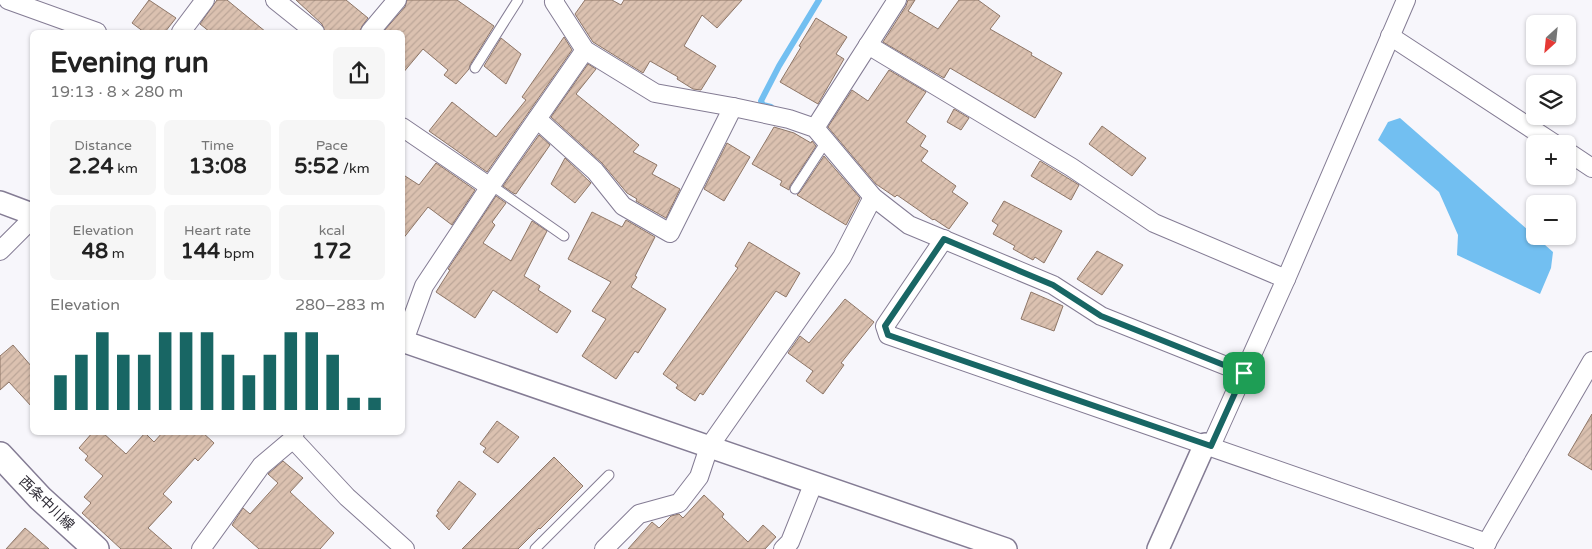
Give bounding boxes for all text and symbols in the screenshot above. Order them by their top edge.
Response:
north arrow [1526,15,1576,65]
map controls [1526,15,1576,245]
text: Evening run [50,46,209,80]
button: share [333,47,385,99]
button: layers [1526,75,1576,125]
text: 19:13 · 8 × 280 m [50,82,183,102]
button: + [1526,135,1576,185]
text: Distance [74,137,132,154]
text: Time [201,137,234,154]
text: Pace [316,137,348,154]
text: 2.24 [69,154,114,179]
text: 13:08 [188,154,247,179]
text: 5:52 [294,154,339,179]
text: km [114,160,138,177]
text: /km [339,160,370,177]
button: − [1526,195,1576,245]
text: Elevation [73,222,134,239]
text: Heart rate [184,222,251,239]
text: kcal [319,222,345,239]
text: 48 [82,239,108,264]
text: 144 [181,239,220,264]
text: 172 [312,239,352,264]
text: m [108,245,125,262]
text: bpm [220,245,254,262]
text: Elevation [50,295,120,315]
text: 280–283 m [295,295,385,315]
pin [1223,352,1265,394]
icon: arrive [1230,359,1258,387]
street label: 西条中川線 [16,473,78,534]

